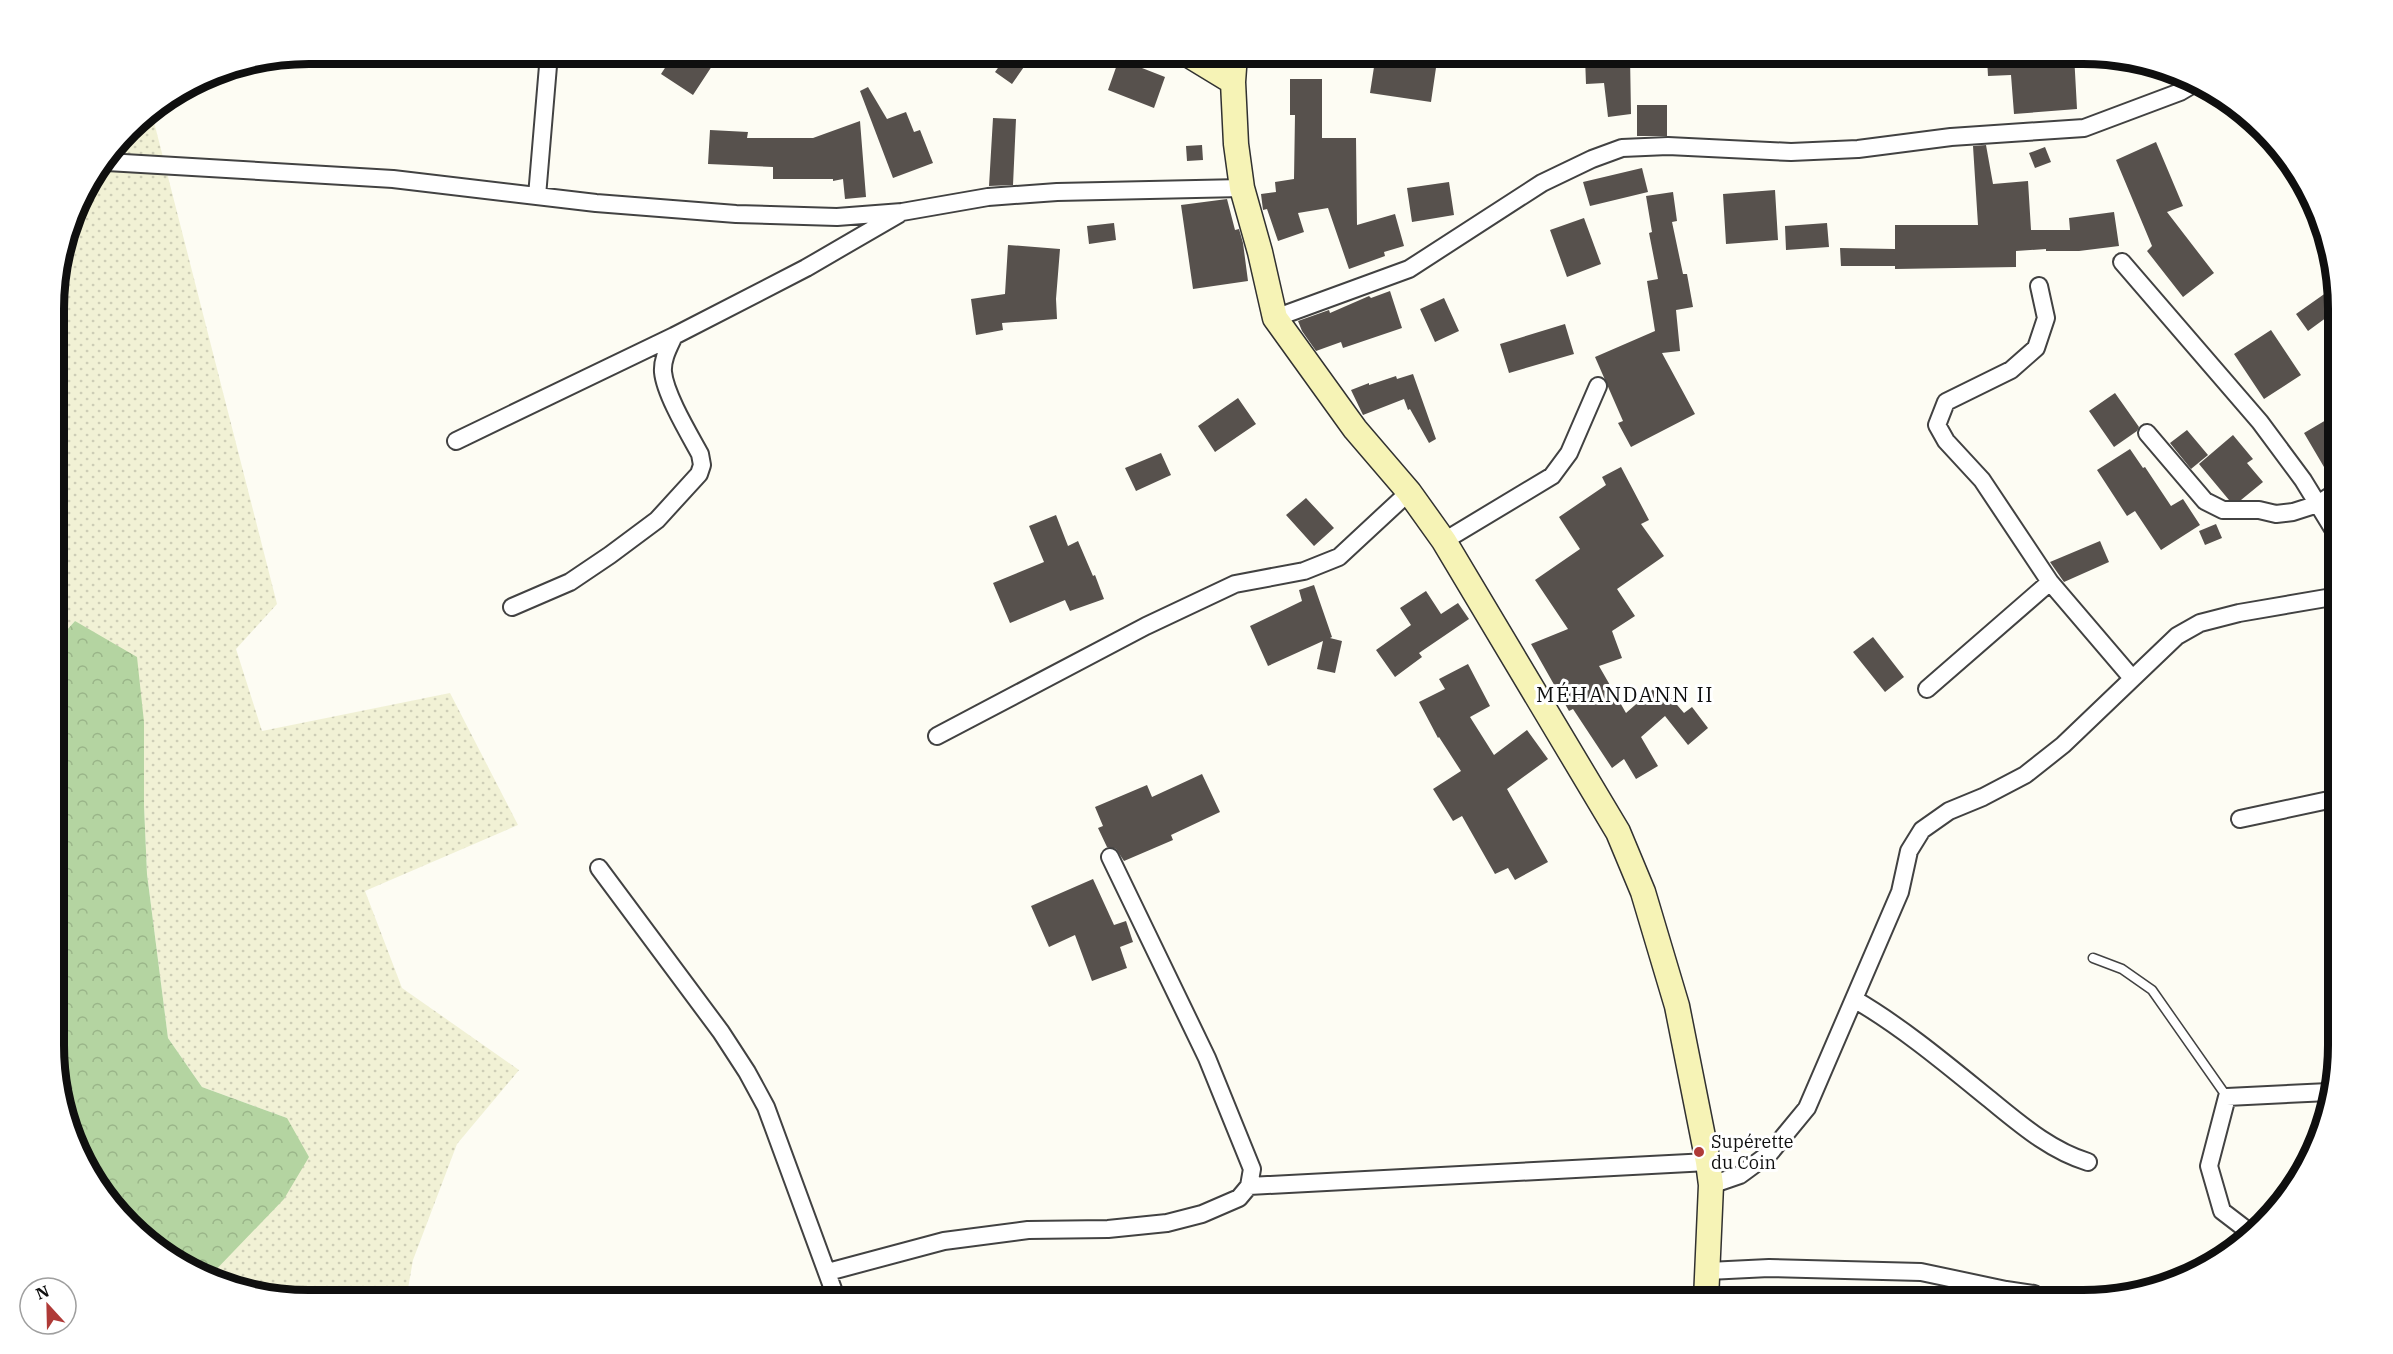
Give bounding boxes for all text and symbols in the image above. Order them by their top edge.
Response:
district label: MÉHANDANN II [1536,680,1714,708]
place label: Supérette du Coin [1711,1130,1793,1174]
marker: Supérette du Coin [1692,1145,1706,1159]
north arrow [18,1276,78,1336]
text: N [33,1280,52,1304]

